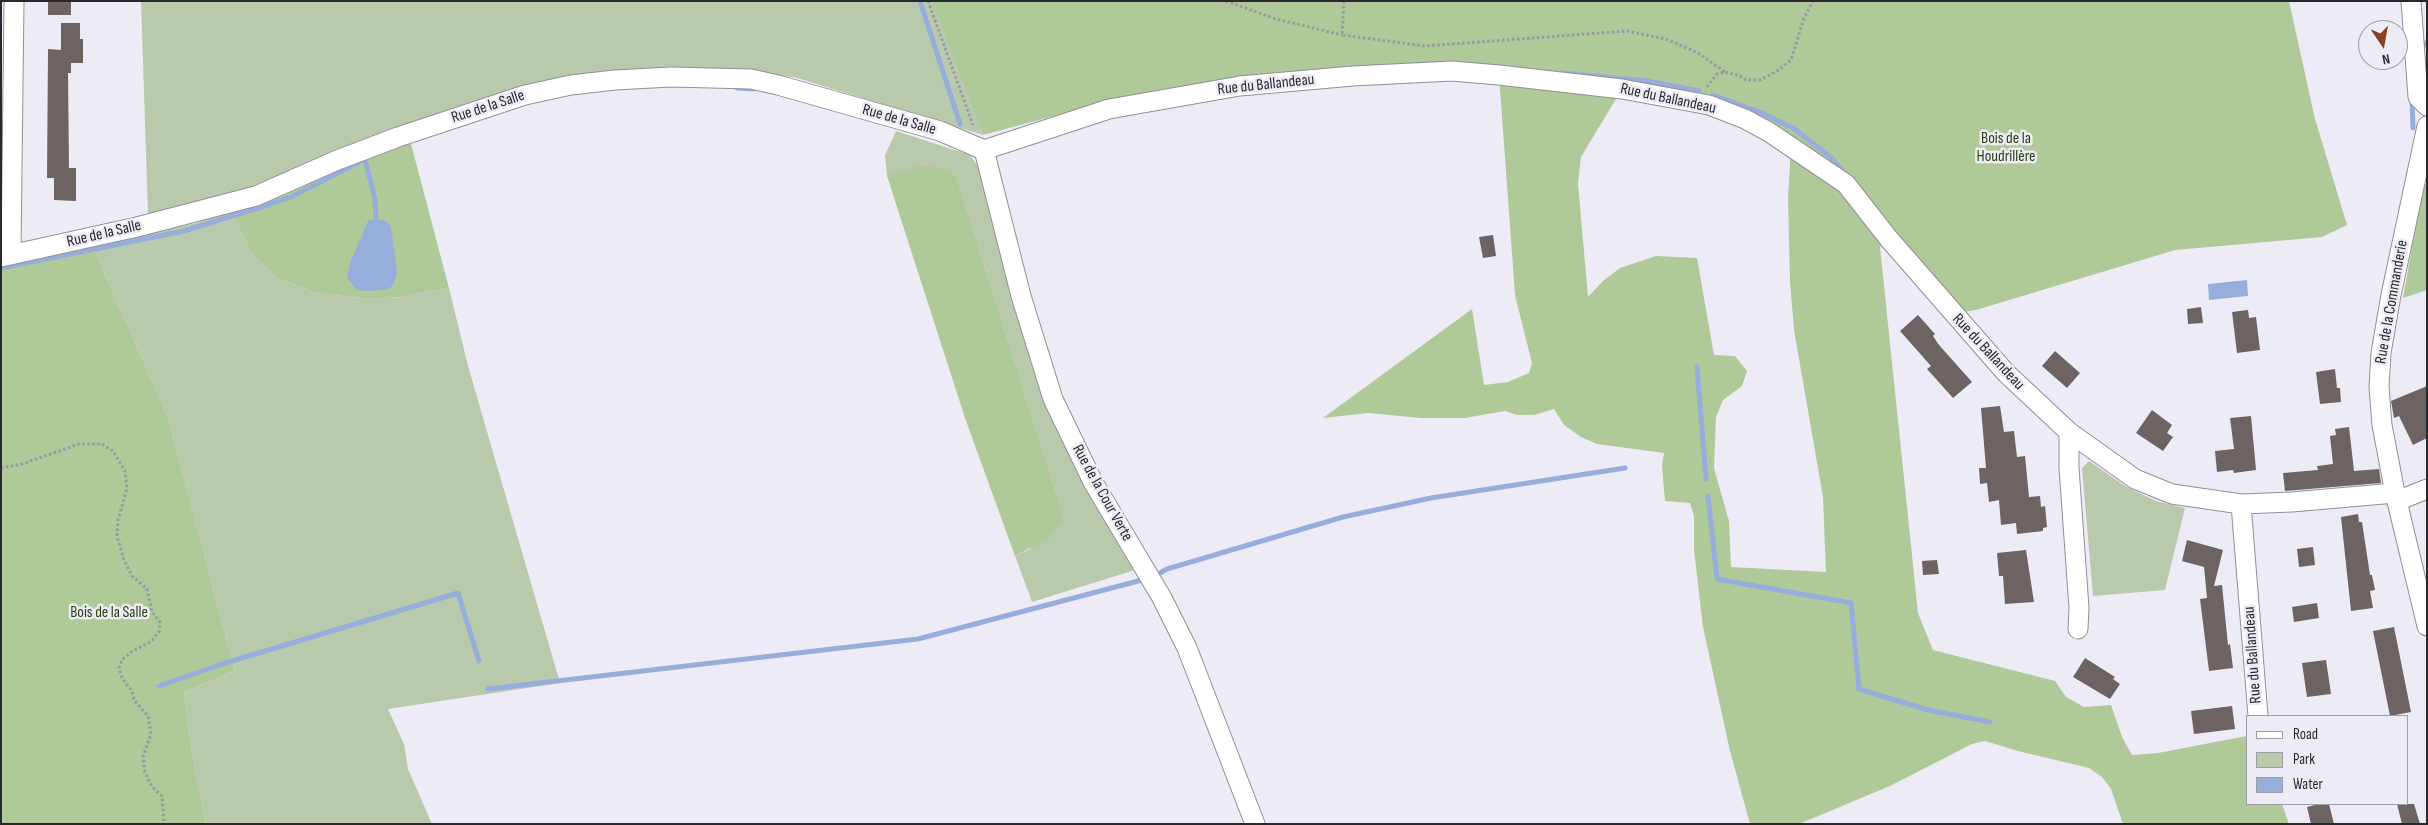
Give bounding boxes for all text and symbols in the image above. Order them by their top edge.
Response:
north arrow [2358,20,2408,70]
text: N [2381,50,2391,68]
street label: Rue du Ballandeau [1217,70,1315,100]
street label: Rue du Ballandeau [1618,80,1718,118]
street label: Rue de la Salle [449,86,527,128]
street label: Rue de la Salle [860,100,938,140]
park label: Bois de la Houdrillère [1977,129,2035,167]
street label: Rue de la Salle [65,216,143,252]
street label: Rue de la Commanderie [2372,239,2412,365]
street label: Rue du Ballandeau [1948,310,2028,394]
street label: Rue de la Cour Verte [1068,441,1136,545]
park label: Bois de la Salle [70,603,148,623]
street label: Rue du Ballandeau [2240,606,2266,704]
legend [2246,715,2408,805]
text: Road [2293,725,2318,744]
text: Park [2293,750,2315,769]
text: Water [2293,775,2323,794]

